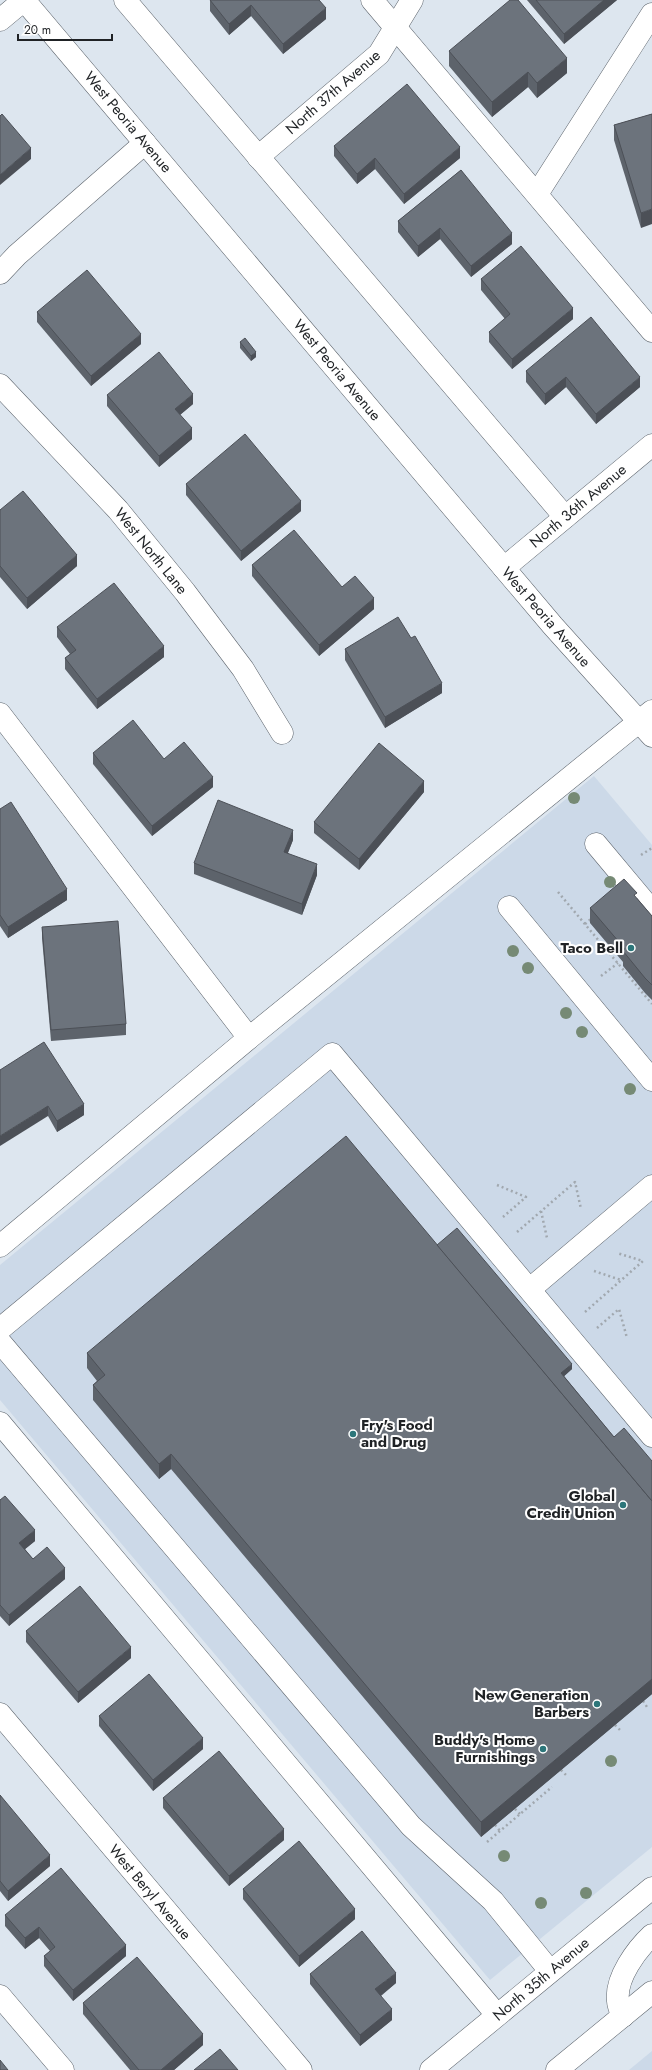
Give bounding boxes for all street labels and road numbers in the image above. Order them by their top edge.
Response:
street label: North 37th Avenue [281,44,386,139]
street label: West Peoria Avenue [79,66,177,178]
street label: West Peoria Avenue [288,314,386,426]
street label: North 36th Avenue [525,459,631,553]
street label: West North Lane [109,503,193,599]
street label: West Peoria Avenue [496,562,596,672]
street label: West Beryl Avenue [103,1840,197,1945]
street label: North 35th Avenue [488,1932,594,2026]

